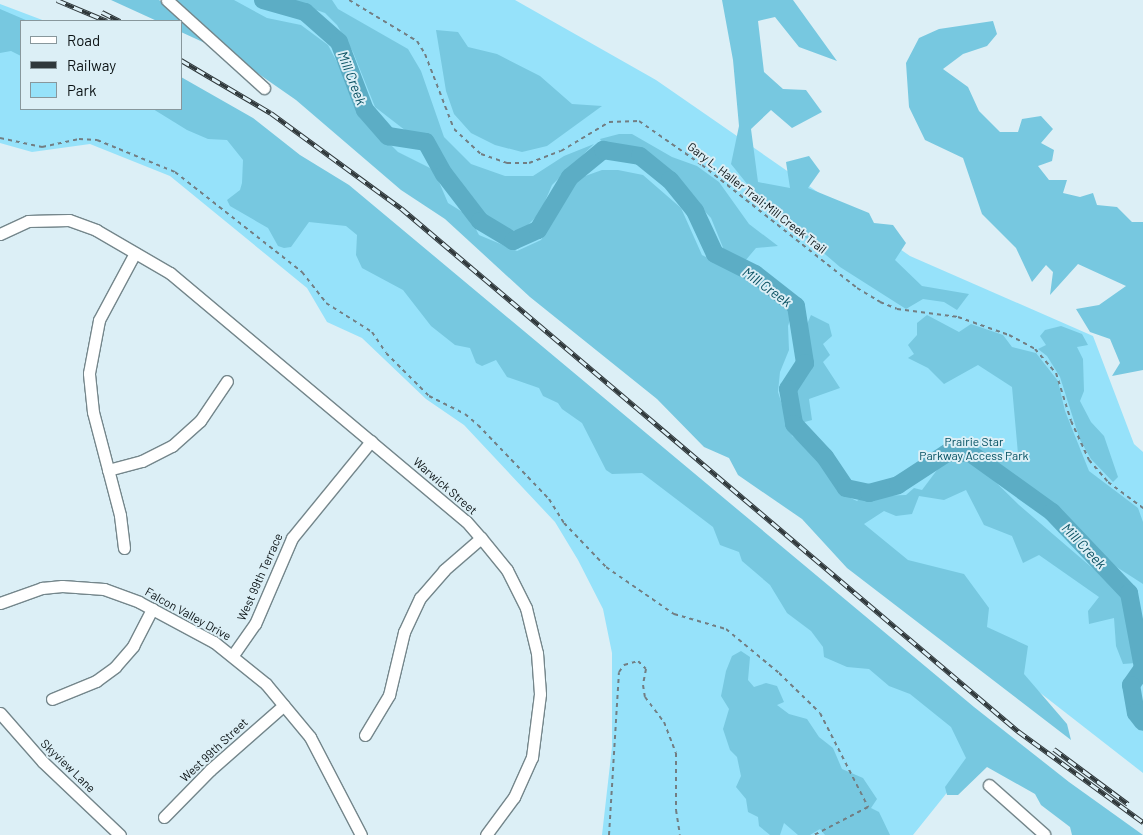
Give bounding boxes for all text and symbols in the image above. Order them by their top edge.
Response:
legend [20,20,182,110]
text: Road [67,31,100,49]
water label: Mill Creek [334,49,370,107]
text: Railway [67,56,116,74]
text: Park [67,81,96,99]
street label: Gary L. Haller Trail;Mill Creek Trail [685,139,829,257]
water label: Mill Creek [739,264,795,310]
park label: Prairie Star Parkway Access Park [919,435,1029,463]
street label: Warwick Street [410,454,480,518]
water label: Mill Creek [1058,520,1110,572]
street label: West 99th Terrace [234,531,286,623]
street label: Falcon Valley Drive [143,584,233,644]
street label: West 99th Street [177,715,251,785]
street label: Skyview Lane [38,736,98,796]

